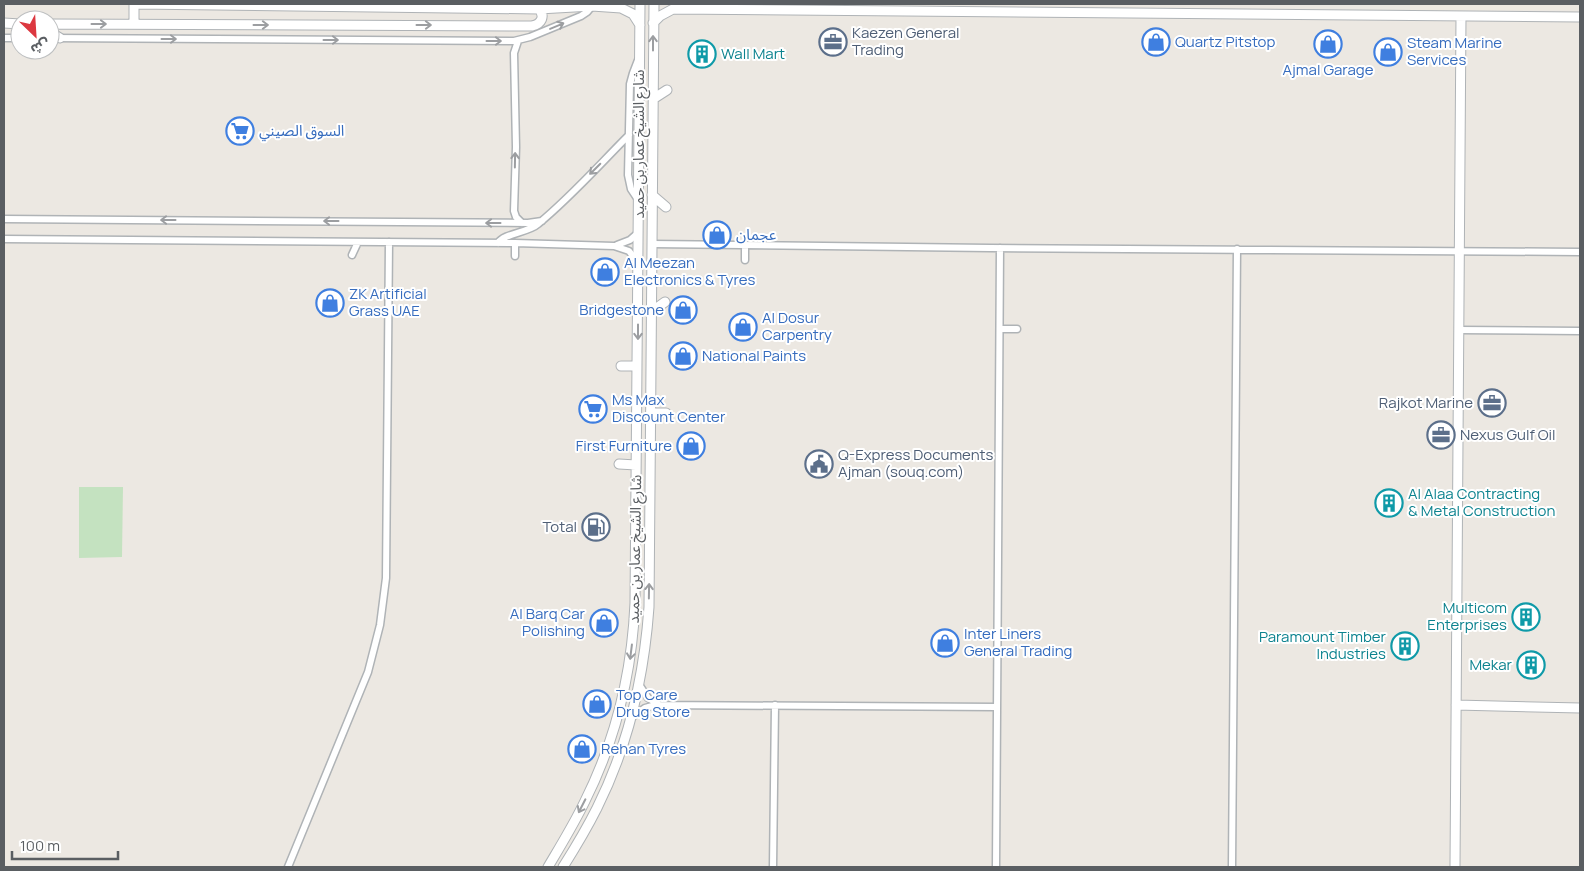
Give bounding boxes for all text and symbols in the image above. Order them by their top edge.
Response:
north arrow [10,10,60,60]
one-way arrow [90,19,106,29]
one-way arrow [253,20,269,29]
one-way arrow [415,21,431,30]
one-way arrow [549,21,564,31]
place label: Kaezen General Trading [852,22,959,60]
office icon: Kaezen General Trading [818,27,848,57]
shop icon: Quartz Pitstop [1141,27,1171,57]
shop icon: Ajmal Garage [1313,29,1343,59]
place label: Quartz Pitstop [1175,31,1275,52]
place label: Steam Marine Services [1407,32,1502,70]
one-way arrow [160,34,176,44]
text: ش [28,35,53,60]
one-way arrow [322,35,339,45]
one-way arrow [648,35,658,52]
one-way arrow [485,36,501,46]
shop icon: Steam Marine Services [1373,37,1403,67]
building icon: Wall Mart [687,39,717,69]
place label: Wall Mart [721,43,785,64]
place label: Ajmal Garage [1283,59,1374,80]
street label: شارع الشيخ عمار بن حميد [628,69,651,218]
supermarket icon: السوق الصيني [225,116,255,146]
place label: السوق الصيني [259,120,344,142]
one-way arrow [511,153,520,169]
one-way arrow [589,163,601,175]
one-way arrow [160,215,176,225]
one-way arrow [323,216,339,226]
one-way arrow [485,218,502,228]
shop icon: عجمان [702,220,732,250]
place label: عجمان [736,224,777,245]
place label: Al Meezan Electronics & Tyres [624,252,755,290]
shop icon: Al Meezan Electronics & Tyres [590,257,620,287]
place label: ZK Artificial Grass UAE [349,283,427,321]
shop icon: ZK Artificial Grass UAE [315,288,345,318]
shop icon: Bridgestone [668,295,698,325]
place label: Bridgestone [579,299,664,320]
place label: Al Dosur Carpentry [762,307,832,345]
shop icon: Al Dosur Carpentry [728,312,758,342]
one-way arrow [633,324,643,340]
shop icon: National Paints [668,341,698,371]
place label: National Paints [702,345,806,366]
office icon: Rajkot Marine [1477,388,1507,418]
place label: Ms Max Discount Center [612,389,726,427]
place label: Rajkot Marine [1379,392,1473,413]
supermarket icon: Ms Max Discount Center [578,394,608,424]
office icon: Nexus Gulf Oil [1426,420,1456,450]
place label: Nexus Gulf Oil [1460,424,1556,445]
shop icon: First Furniture [676,431,706,461]
place label: First Furniture [576,435,672,456]
place label: Q-Express Documents Ajman (souq.com) [838,444,994,482]
public building icon: Q-Express Documents Ajman (souq.com) [804,449,834,479]
street label: شارع الشيخ عمار بن حميد [623,474,648,624]
place label: Al Alaa Contracting & Metal Construction [1408,483,1555,521]
building icon: Al Alaa Contracting & Metal Construction [1374,488,1404,518]
fuel station icon: Total [581,512,611,542]
place label: Total [543,516,577,537]
one-way arrow [644,583,654,599]
place label: Multicom Enterprises [1427,597,1507,635]
building icon: Multicom Enterprises [1511,602,1541,632]
place label: Al Barq Car Polishing [510,603,586,641]
shop icon: Al Barq Car Polishing [589,608,619,638]
place label: Inter Liners General Trading [964,623,1073,661]
place label: Paramount Timber Industries [1259,626,1387,664]
shop icon: Inter Liners General Trading [930,628,960,658]
building icon: Paramount Timber Industries [1390,631,1420,661]
one-way arrow [626,644,636,660]
building icon: Mekar [1516,650,1546,680]
place label: Mekar [1469,654,1513,675]
place label: Top Care Drug Store [616,684,690,722]
shop icon: Top Care Drug Store [582,689,612,719]
shop icon: Rehan Tyres [567,734,597,764]
place label: Rehan Tyres [601,738,686,759]
one-way arrow [577,799,587,814]
scale bar [12,828,119,860]
text: 100 m [20,835,60,856]

